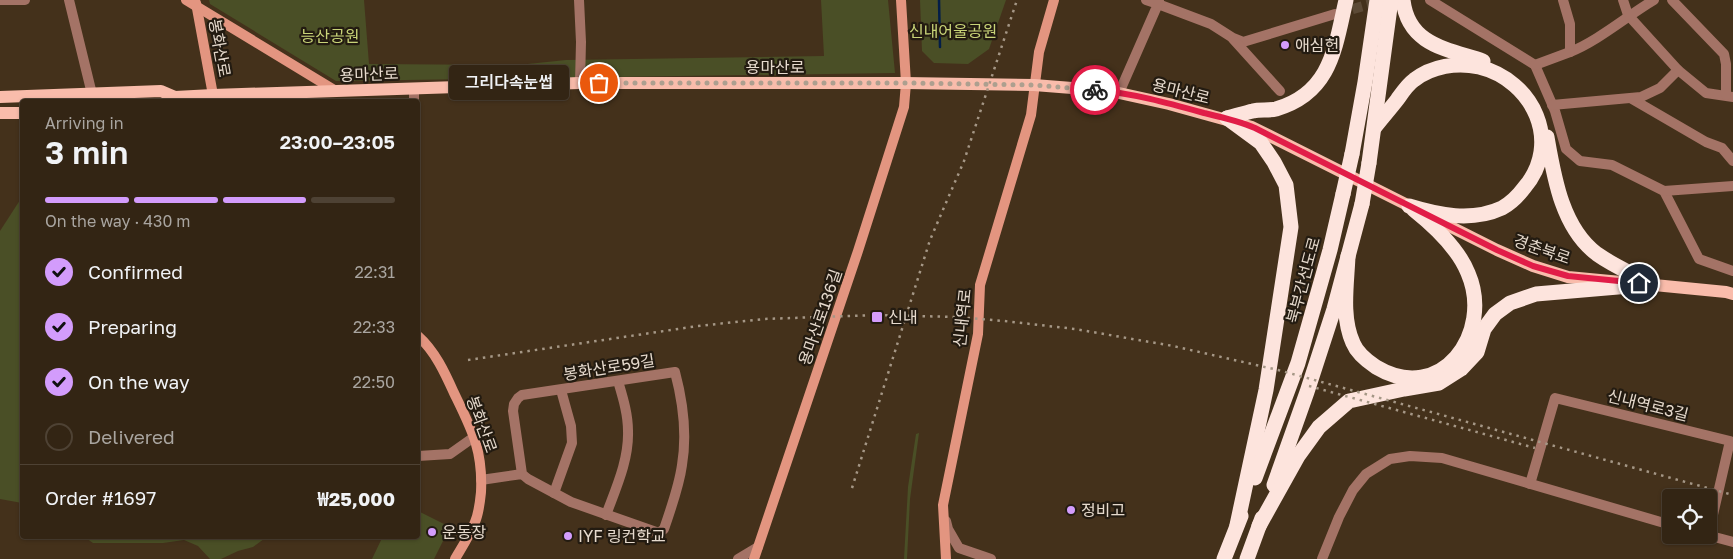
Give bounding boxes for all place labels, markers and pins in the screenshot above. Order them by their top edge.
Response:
place label: 애심헌 [1295,35,1339,55]
marker: 애심헌 [1279,39,1291,51]
pin [578,62,620,104]
callout: 그리다속눈썹 [449,66,569,100]
pin [1618,262,1660,304]
place label: 신내 [888,307,917,327]
marker: 신내 [870,310,884,324]
place label: 정비고 [1081,500,1125,520]
marker: 정비고 [1065,504,1077,516]
place label: 운동장 [442,522,486,542]
marker: 운동장 [426,526,438,538]
place label: IYF 링컨학교 [578,526,666,546]
marker: IYF 링컨학교 [562,530,574,542]

